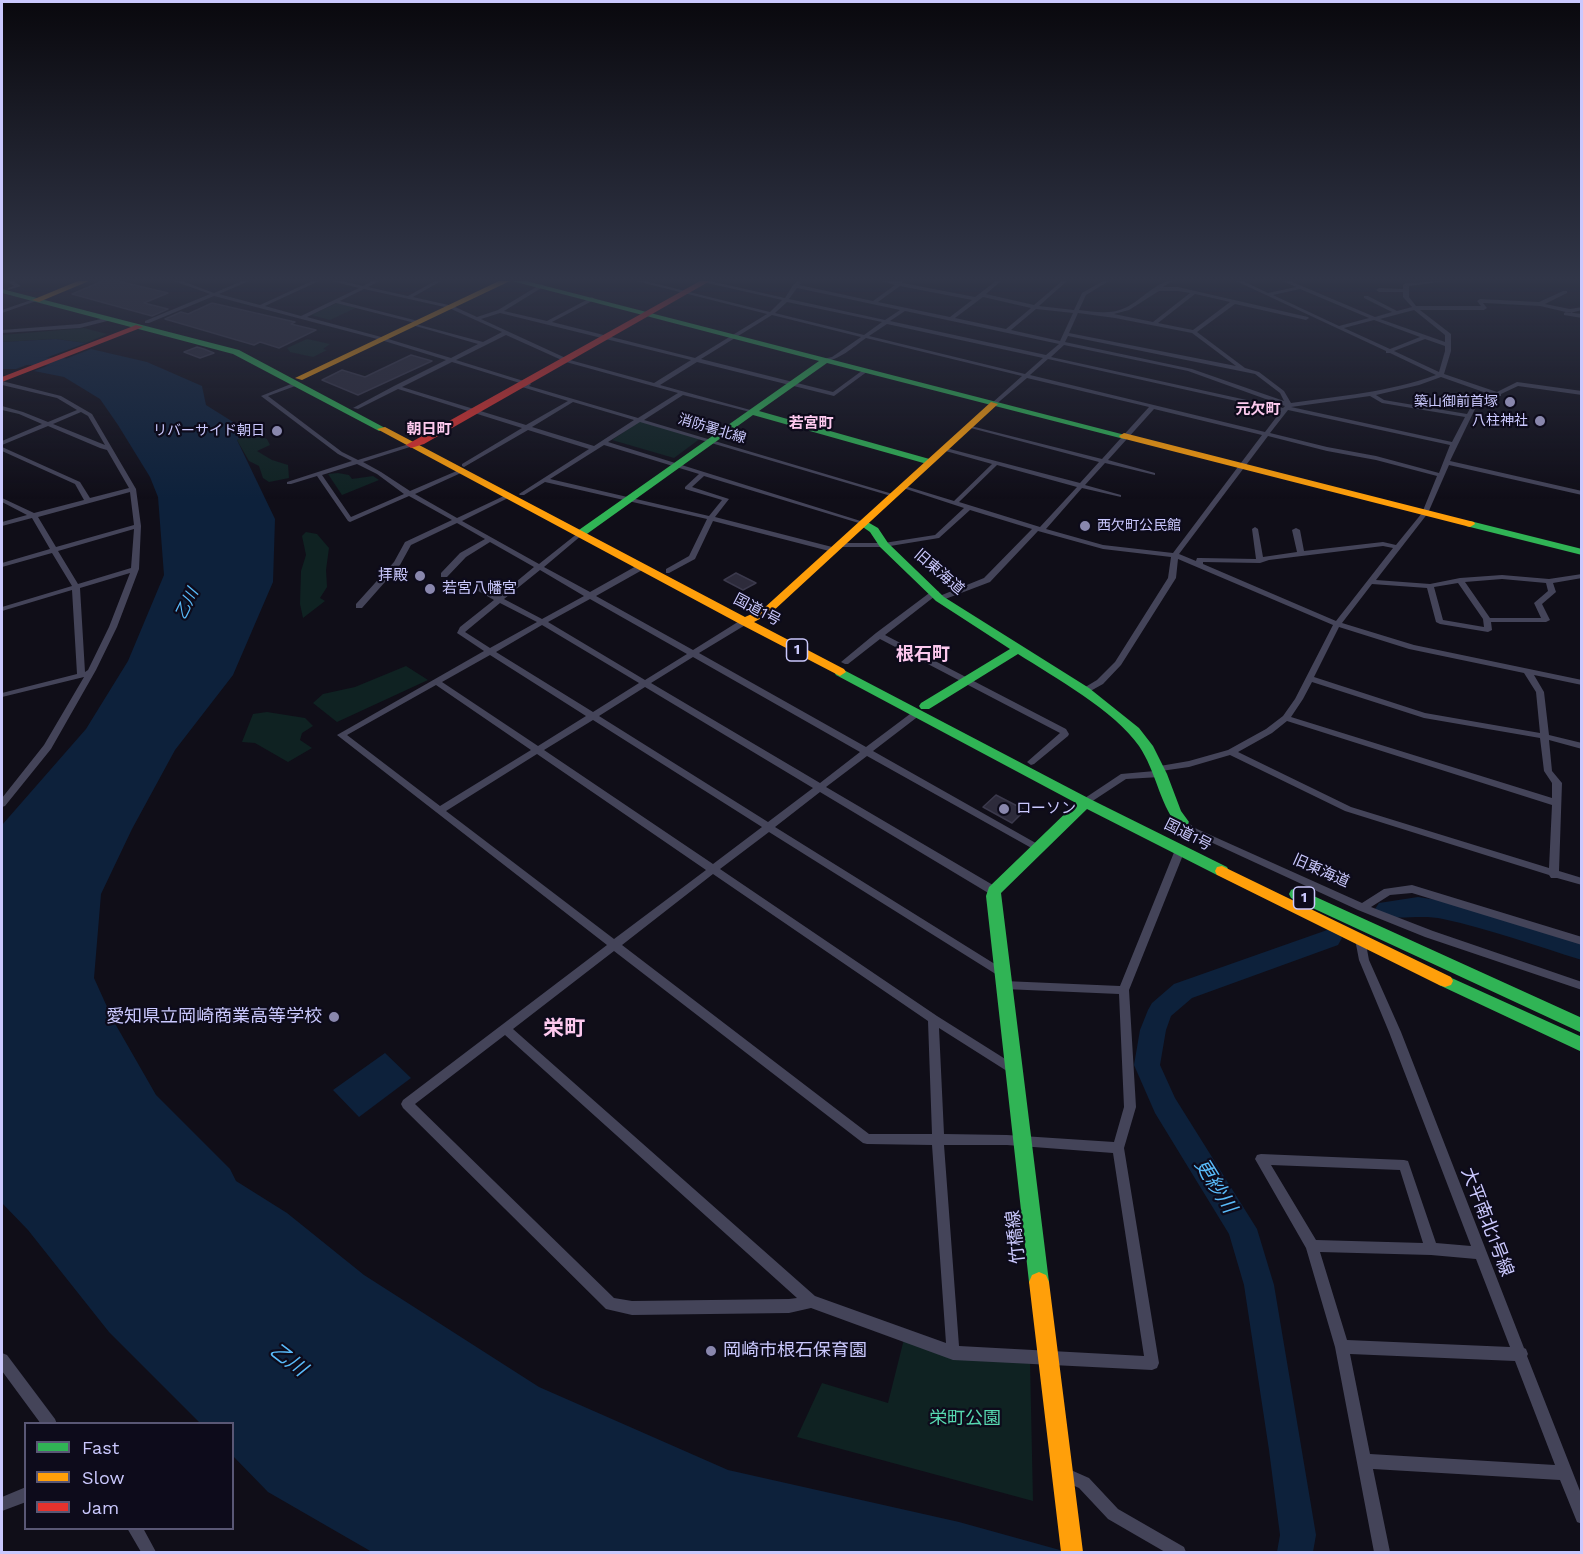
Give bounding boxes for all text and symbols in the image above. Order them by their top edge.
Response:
place label: 築山御前首塚 [1414,394,1498,410]
marker: 築山御前首塚 [1503,395,1517,409]
district label: 元欠町 [1236,401,1280,419]
street label: 消防署北線 [676,411,748,447]
place label: 八柱神社 [1472,413,1528,429]
marker: 八柱神社 [1533,414,1547,428]
district label: 若宮町 [789,415,833,433]
district label: 朝日町 [407,421,451,439]
place label: リバーサイド朝日 [153,423,265,439]
marker: リバーサイド朝日 [270,424,284,438]
place label: 西欠町公民館 [1097,518,1181,534]
marker: 西欠町公民館 [1078,519,1092,533]
street label: 旧東海道 [910,546,968,598]
place label: 拝殿 [378,567,408,585]
marker: 拝殿 [413,569,427,583]
place label: 若宮八幡宮 [442,580,517,598]
marker: 若宮八幡宮 [423,582,437,596]
water label: 乙川 [171,585,203,623]
street label: 国道1号 [730,590,784,630]
road number: 1 [786,639,808,661]
district label: 根石町 [896,644,950,666]
place label: ローソン [1016,800,1076,818]
marker: ローソン [997,802,1011,816]
street label: 国道1号 [1161,815,1215,855]
street label: 旧東海道 [1290,851,1352,891]
road number: 1 [1294,887,1314,909]
place label: 愛知県立岡崎商業高等学校 [106,1006,322,1028]
marker: 愛知県立岡崎商業高等学校 [327,1010,341,1024]
district label: 栄町 [543,1016,585,1042]
water label: 更紗川 [1189,1154,1241,1218]
street label: 大平南北1号線 [1456,1164,1518,1280]
street label: 竹橋線 [1002,1209,1030,1265]
water label: 乙川 [265,1338,311,1382]
place label: 岡崎市根石保育園 [723,1340,867,1362]
marker: 岡崎市根石保育園 [704,1344,718,1358]
park label: 栄町公園 [929,1408,1001,1430]
legend [24,1422,234,1530]
text: Fast [82,1437,119,1458]
text: Slow [82,1467,125,1488]
text: Jam [82,1497,119,1518]

